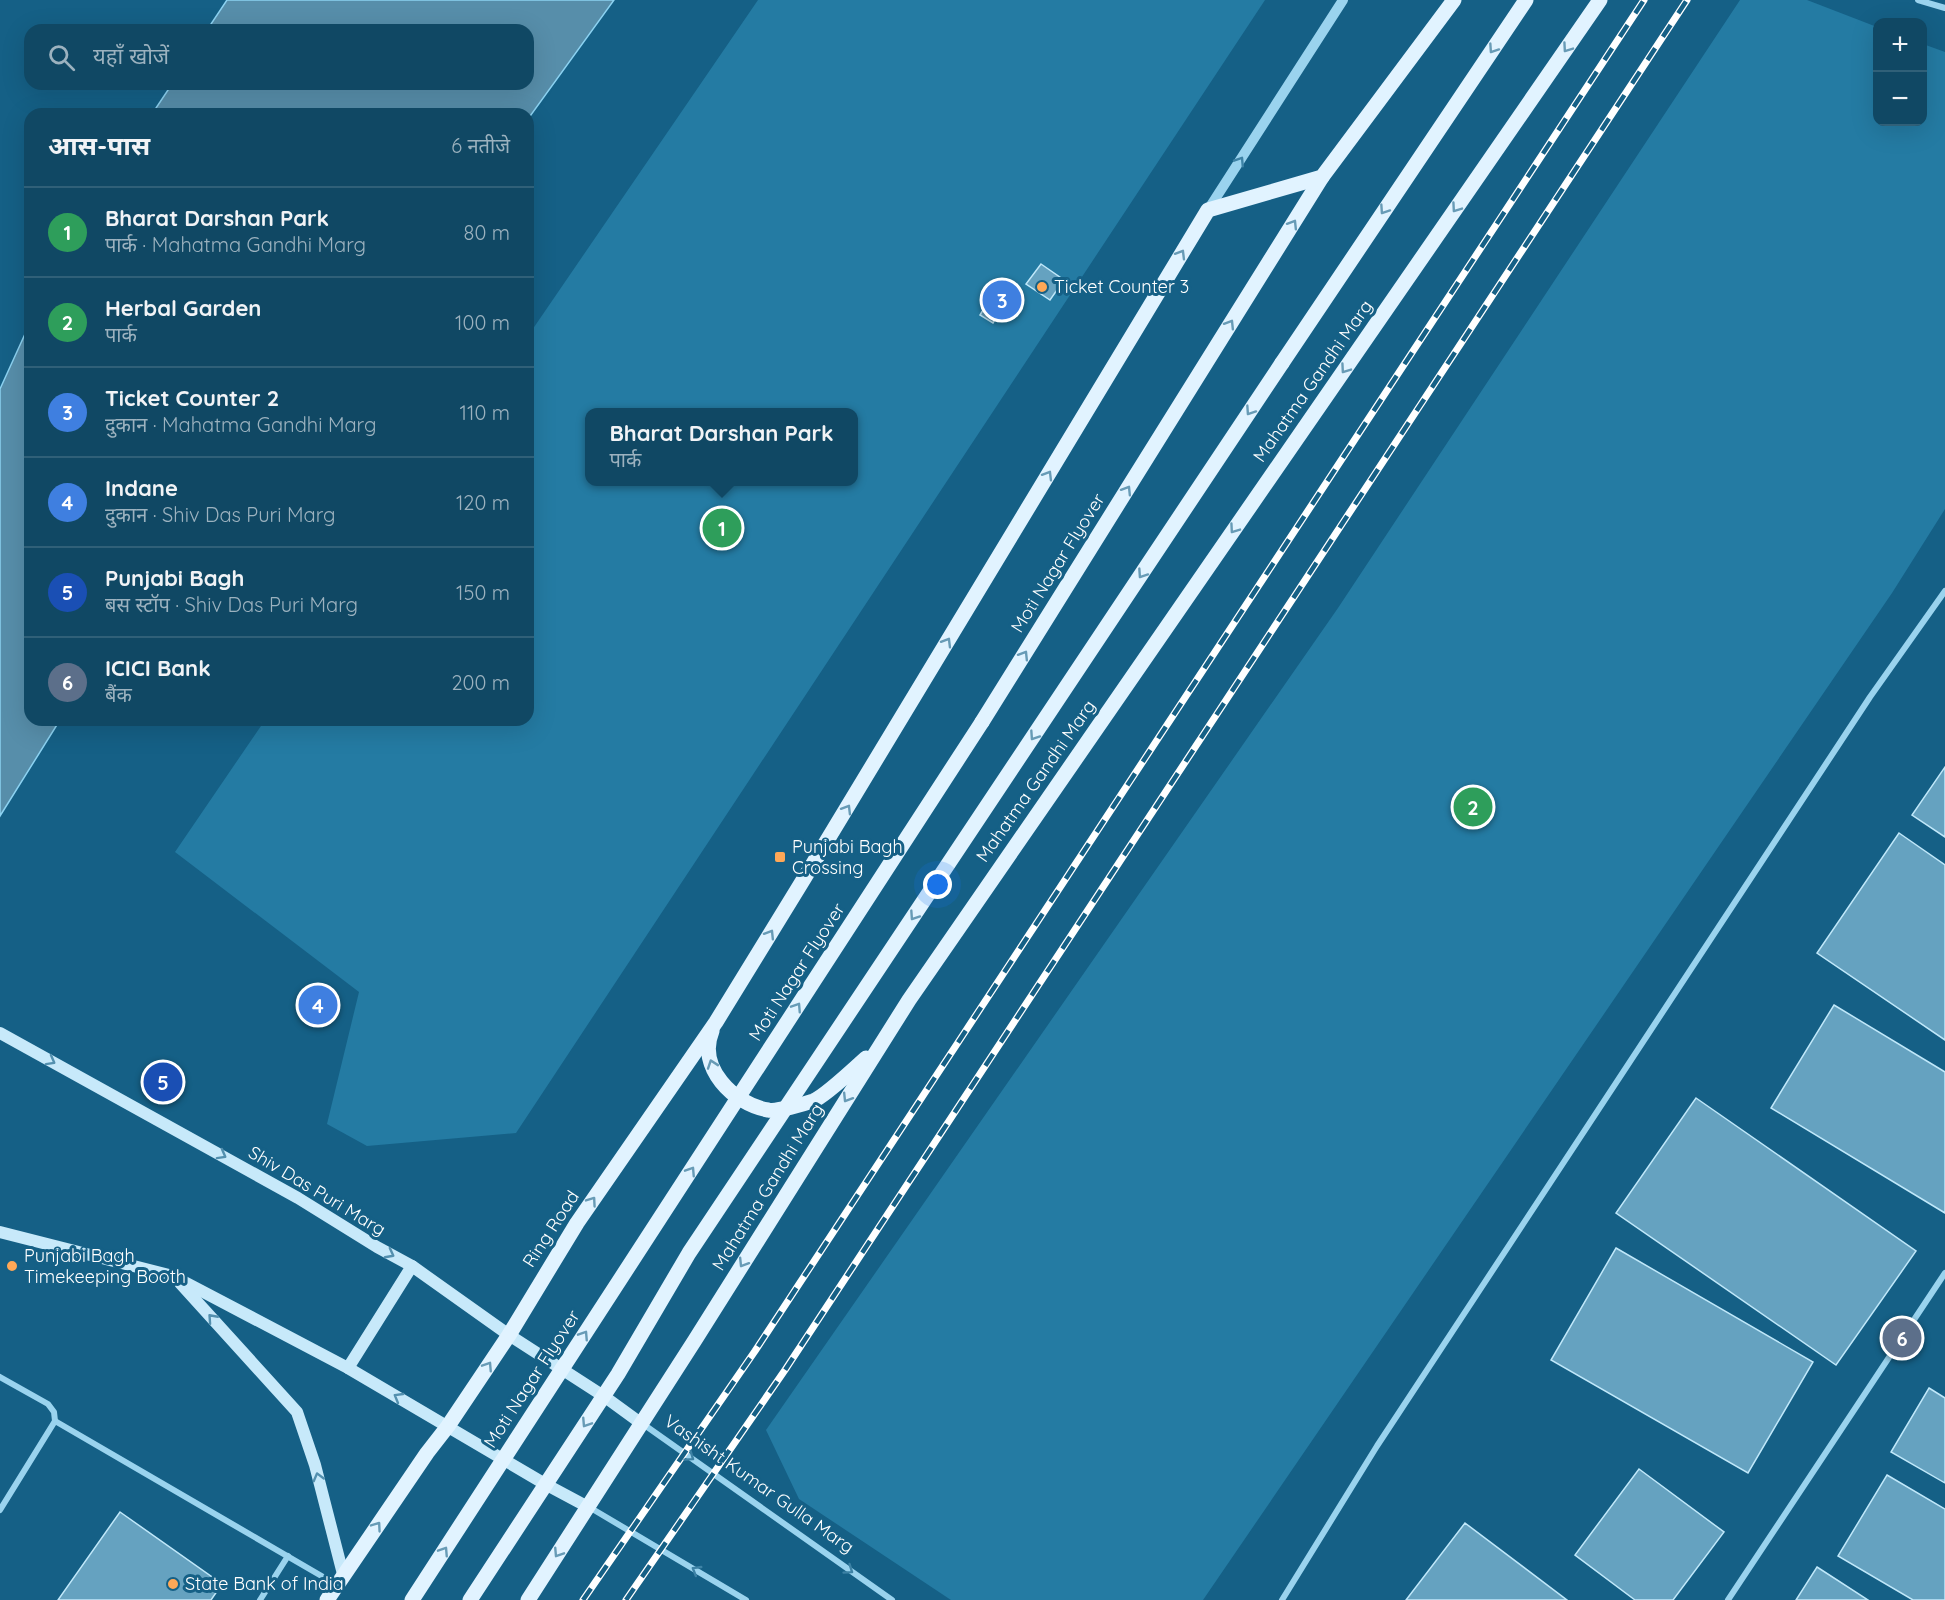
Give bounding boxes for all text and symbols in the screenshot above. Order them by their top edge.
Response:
map controls [1873,18,1927,126]
button: + [1873,18,1927,72]
search box [24,24,534,90]
icon: search [45,41,78,74]
one-way arrow [1563,41,1574,52]
text: यहाँ खोजें [93,42,169,70]
one-way arrow [1489,42,1500,53]
button: − [1873,72,1927,126]
text: आस-पास [48,129,150,162]
text: 6 नतीजे [451,133,510,158]
one-way arrow [1232,156,1243,167]
one-way arrow [1452,202,1463,213]
text: Bharat Darshan Park [105,204,329,232]
one-way arrow [1381,204,1392,215]
text: 1 [64,220,71,245]
text: 80 m [464,220,510,245]
one-way arrow [1285,220,1297,230]
text: पार्क · Mahatma Gandhi Marg [105,232,366,257]
one-way arrow [1174,250,1186,260]
place label: Ticket Counter 3 [1054,275,1189,298]
pin: 3 [982,278,1022,322]
marker: Ticket Counter 3 [1035,280,1049,294]
text: Herbal Garden [105,294,262,322]
street label: Mahatma Gandhi Marg [1248,295,1377,466]
text: 2 [62,310,73,335]
text: 100 m [455,310,510,335]
one-way arrow [1223,320,1235,330]
text: पार्क [105,322,137,347]
one-way arrow [1341,362,1352,373]
text: Ticket Counter 2 [105,384,279,412]
text: 3 [62,400,73,425]
text: 110 m [460,400,510,425]
one-way arrow [1246,405,1257,416]
popup [585,408,858,486]
text: दुकान · Mahatma Gandhi Marg [105,412,376,437]
text: Bharat Darshan Park [609,419,834,447]
text: पार्क [609,447,641,472]
one-way arrow [1041,471,1052,481]
text: Indane [105,474,178,502]
one-way arrow [1120,485,1131,496]
street label: Moti Nagar Flyover [1005,489,1110,637]
text: 4 [62,490,73,515]
text: 120 m [456,490,510,515]
text: दुकान · Shiv Das Puri Marg [105,502,336,527]
pin: 1 [702,506,742,550]
one-way arrow [1230,523,1241,534]
text: Punjabi Bagh [105,564,244,592]
one-way arrow [1138,567,1149,578]
text: 5 [62,580,73,605]
text: 150 m [456,580,510,605]
text: बस स्टॉप · Shiv Das Puri Marg [105,592,358,617]
one-way arrow [940,638,952,648]
one-way arrow [1016,651,1028,661]
text: ICICI Bank [105,654,211,682]
text: 6 [62,670,73,695]
text: 200 m [451,670,510,695]
text: बैंक [105,682,132,707]
street label: Mahatma Gandhi Marg [971,695,1100,866]
one-way arrow [1030,729,1041,740]
pin: 2 [1454,784,1492,830]
one-way arrow [839,805,851,815]
place label: Punjabi Bagh Crossing [792,835,903,879]
marker: Punjabi Bagh Crossing [773,850,787,864]
your location [923,870,952,899]
street label: Moti Nagar Flyover [743,898,850,1045]
one-way arrow [910,909,921,920]
one-way arrow [763,930,775,940]
pin: 4 [298,982,338,1028]
one-way arrow [789,1003,800,1014]
one-way arrow [45,1054,55,1065]
one-way arrow [707,1059,720,1070]
pin: 5 [144,1060,182,1104]
one-way arrow [842,1092,854,1102]
street label: Mahatma Gandhi Marg [707,1099,828,1275]
street label: Shiv Das Puri Marg [244,1141,390,1241]
one-way arrow [216,1148,226,1160]
one-way arrow [683,1167,695,1177]
street label: Ring Road [517,1186,584,1272]
one-way arrow [585,1197,596,1208]
place label: Punjabi Bagh Timekeeping Booth [24,1244,186,1288]
one-way arrow [384,1247,394,1258]
one-way arrow [740,1257,751,1268]
marker: Punjabi Bagh Timekeeping Booth [5,1259,19,1273]
street label: Moti Nagar Flyover [478,1305,585,1452]
one-way arrow [208,1314,219,1325]
pin: 6 [1882,1316,1922,1360]
one-way arrow [577,1330,588,1341]
one-way arrow [481,1362,492,1373]
one-way arrow [394,1393,404,1404]
street label: Vashisht Kumar Gulla Marg [660,1409,859,1558]
one-way arrow [582,1417,593,1428]
one-way arrow [683,1450,694,1461]
one-way arrow [313,1472,326,1482]
one-way arrow [370,1522,381,1533]
one-way arrow [437,1547,448,1558]
one-way arrow [554,1547,565,1558]
one-way arrow [843,1563,854,1574]
one-way arrow [692,1566,702,1578]
place label: State Bank of India [185,1572,344,1595]
marker: State Bank of India [166,1577,180,1591]

